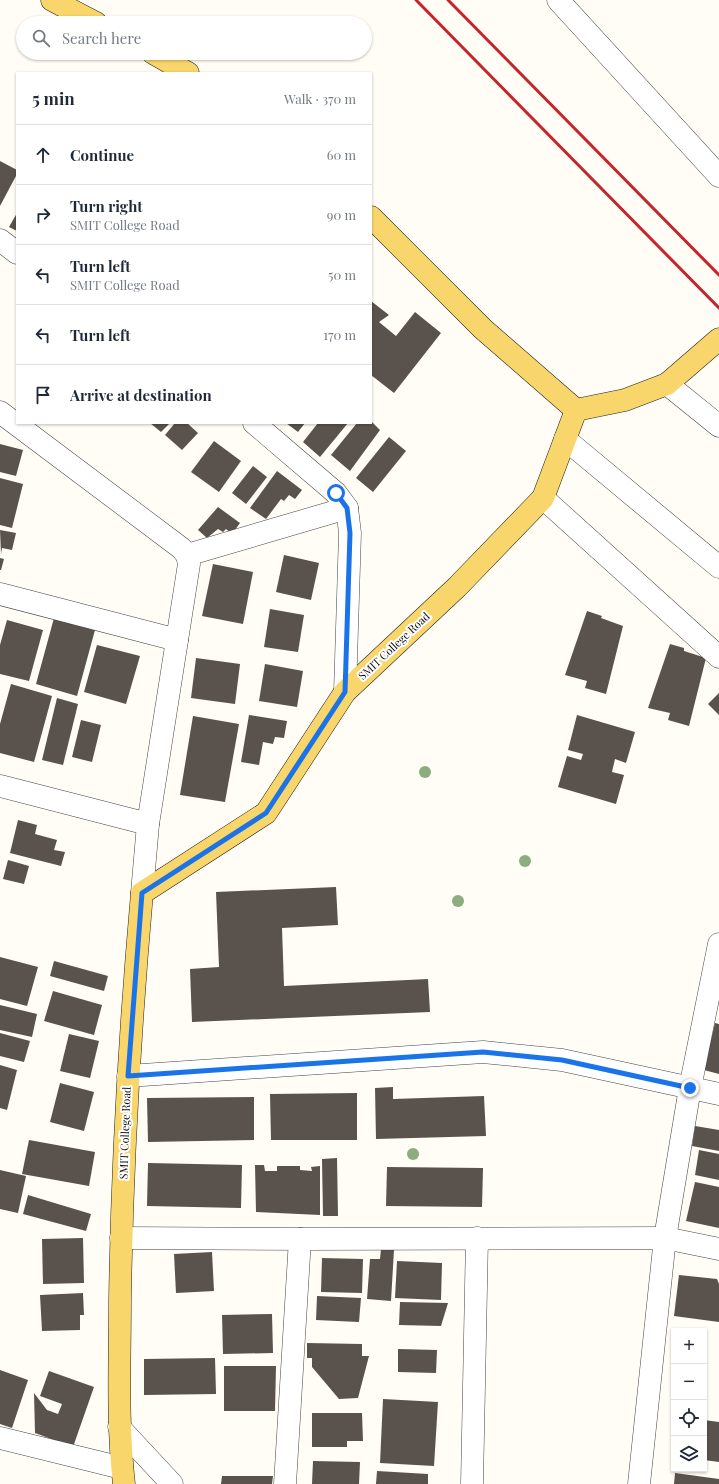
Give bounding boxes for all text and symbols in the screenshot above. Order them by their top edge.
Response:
search box [16,16,372,60]
icon: search [30,27,52,49]
text: Search here [62,28,141,48]
text: 5 min [32,87,75,109]
text: Walk · 370 m [284,90,356,107]
icon: ahead [32,144,54,166]
text: Continue [70,145,134,165]
text: 60 m [327,146,356,163]
text: Turn right [70,196,143,216]
icon: right [32,204,54,226]
text: 90 m [327,206,356,223]
text: SMIT College Road [70,216,180,233]
text: Turn left [70,256,131,276]
icon: left [32,264,54,286]
text: 50 m [328,266,356,283]
text: SMIT College Road [70,276,180,293]
icon: left [32,324,54,346]
text: Turn left [70,325,131,345]
text: 170 m [323,326,356,343]
icon: arrive [32,384,54,406]
text: Arrive at destination [70,385,212,405]
route start [327,484,345,502]
street label: SMIT College Road [355,608,433,683]
route end [681,1079,699,1097]
street label: SMIT College Road [115,1086,134,1180]
map controls [671,1328,707,1472]
button: + [671,1328,707,1364]
button: − [671,1364,707,1400]
button: locate [671,1400,707,1436]
button: layers [671,1436,707,1472]

